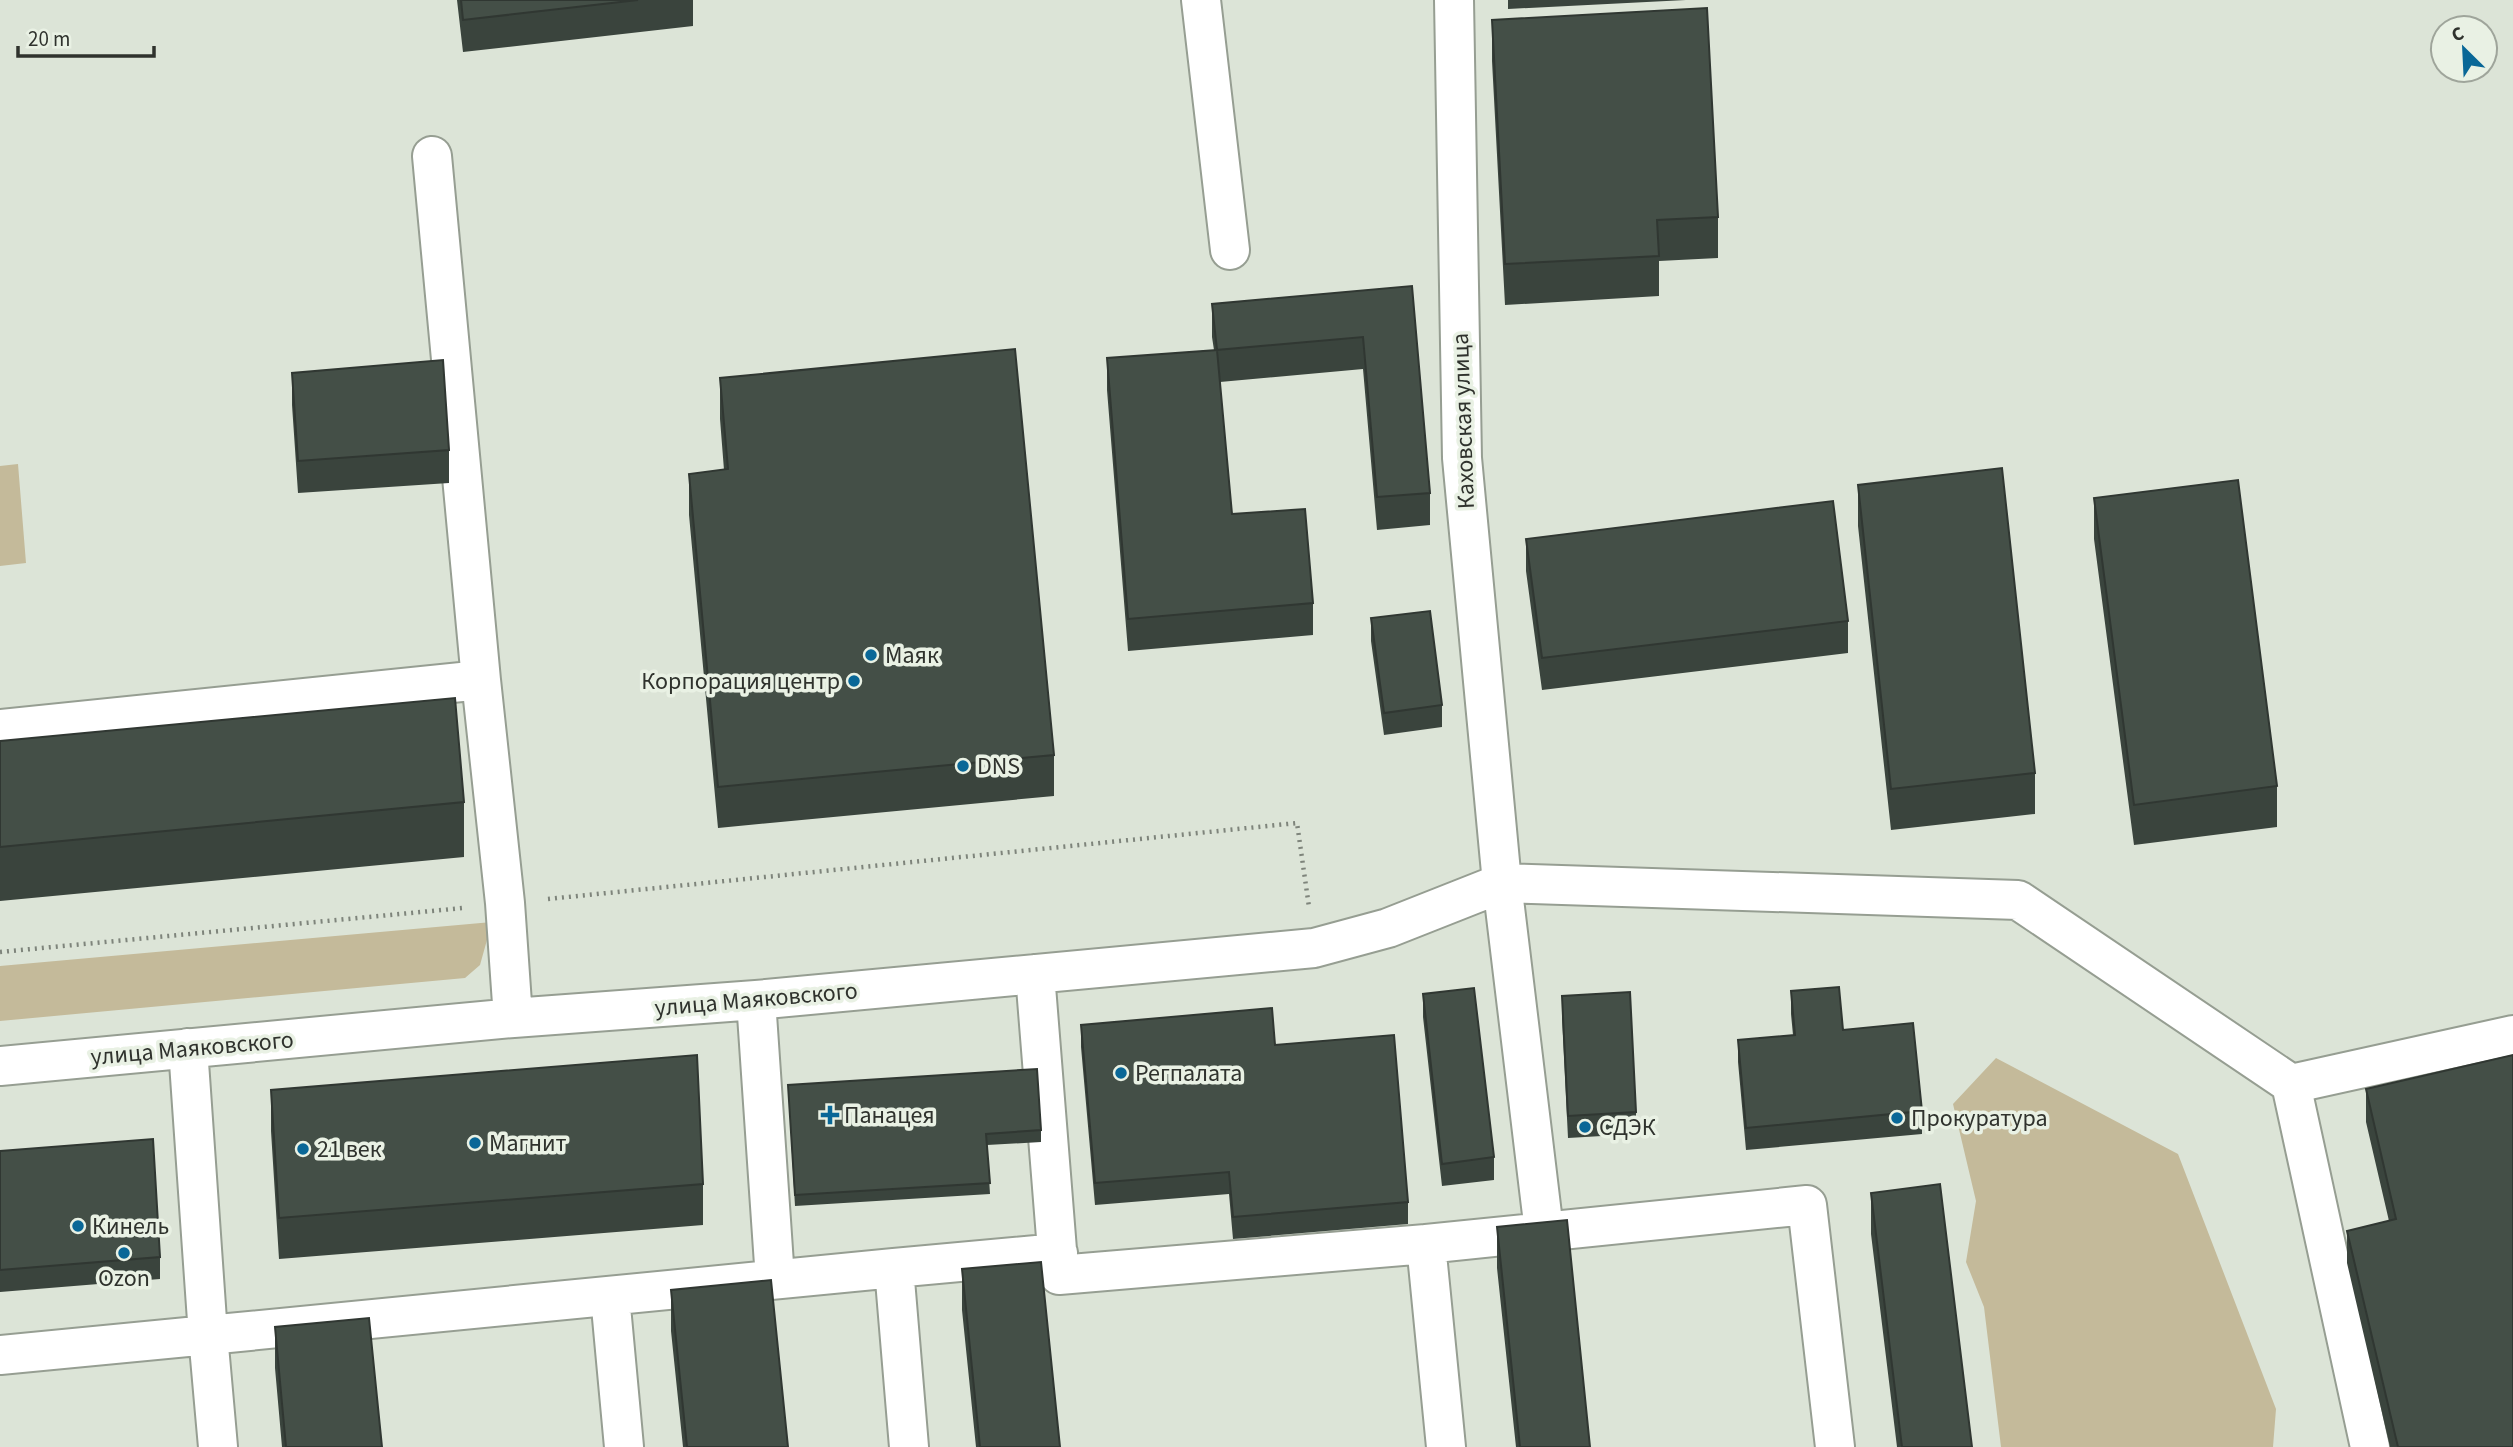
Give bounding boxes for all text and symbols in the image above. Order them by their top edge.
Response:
scale bar [18,14,154,58]
north arrow [2429,14,2499,84]
text: С [2447,20,2468,49]
text: 20 m [28,24,70,54]
street label: Каховская улица [1443,332,1484,510]
place label: Маяк [885,638,939,673]
marker: Маяк [863,647,879,663]
place label: Корпорация центр [641,664,840,699]
marker: Корпорация центр [846,673,862,689]
place label: DNS [977,749,1020,784]
marker: DNS [955,758,971,774]
street label: улица Маяковского [653,973,859,1026]
street label: улица Маяковского [89,1022,295,1075]
place label: Регпалата [1135,1056,1242,1091]
marker: Регпалата [1113,1065,1129,1081]
place label: Панацея [844,1098,935,1133]
place label: Прокуратура [1911,1101,2048,1136]
marker: Панацея [822,1107,838,1123]
place label: СДЭК [1599,1110,1656,1145]
marker: Прокуратура [1889,1110,1905,1126]
marker: СДЭК [1577,1119,1593,1135]
place label: Магнит [489,1126,567,1161]
place label: 21 век [317,1132,382,1167]
marker: Магнит [467,1135,483,1151]
marker: 21 век [295,1141,311,1157]
place label: Кинель [92,1209,169,1244]
marker: Кинель [70,1218,86,1234]
marker: Ozon [116,1245,132,1261]
place label: Ozon [98,1261,150,1296]

